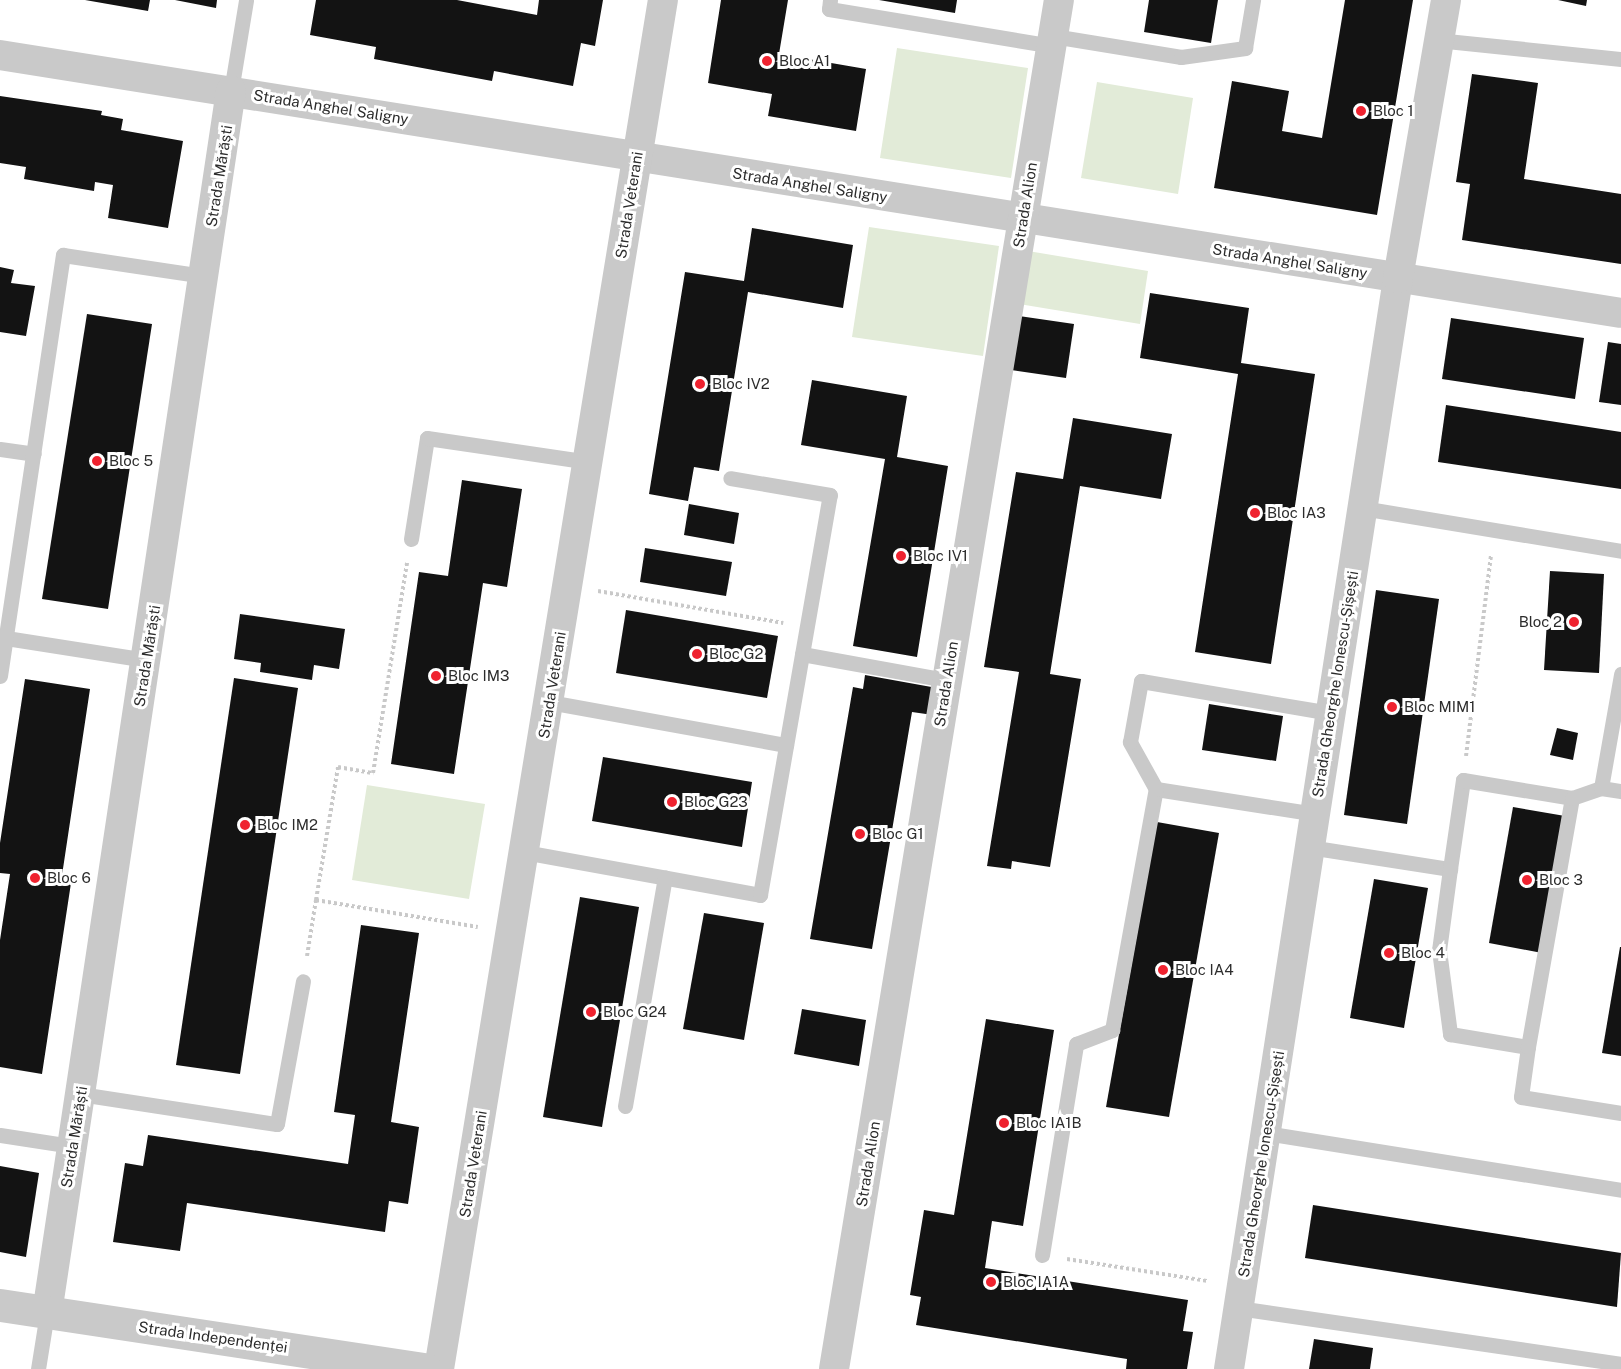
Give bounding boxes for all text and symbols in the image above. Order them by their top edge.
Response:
place label: Bloc A1 [779,52,830,70]
marker: Bloc A1 [760,54,774,68]
street label: Strada Anghel Saligny [252,86,410,128]
place label: Bloc 1 [1373,102,1414,120]
marker: Bloc 1 [1354,104,1368,118]
street label: Strada Mărăști [202,124,236,228]
street label: Strada Veterani [612,150,646,260]
street label: Strada Alion [1009,161,1041,249]
street label: Strada Anghel Saligny [731,164,889,206]
street label: Strada Anghel Saligny [1211,240,1369,282]
place label: Bloc IV2 [712,375,770,393]
marker: Bloc IV2 [693,377,707,391]
place label: Bloc 5 [109,452,153,470]
marker: Bloc 5 [90,454,104,468]
place label: Bloc IA3 [1267,504,1326,522]
marker: Bloc IA3 [1248,506,1262,520]
place label: Bloc IV1 [913,547,968,565]
marker: Bloc IV1 [894,549,908,563]
street label: Strada Gheorghe Ionescu-Șișești [1308,570,1362,798]
street label: Strada Mărăști [130,604,164,708]
place label: Bloc 2 [1519,613,1562,631]
marker: Bloc 2 [1567,615,1581,629]
street label: Strada Veterani [535,630,569,740]
street label: Strada Alion [930,640,962,728]
place label: Bloc G2 [709,645,763,663]
marker: Bloc G2 [690,647,704,661]
place label: Bloc IM3 [448,667,509,685]
marker: Bloc IM3 [429,669,443,683]
place label: Bloc MIM1 [1404,698,1475,716]
marker: Bloc MIM1 [1385,700,1399,714]
place label: Bloc G23 [684,793,748,811]
marker: Bloc G23 [665,795,679,809]
place label: Bloc IM2 [257,816,318,834]
marker: Bloc IM2 [238,818,252,832]
place label: Bloc G1 [872,825,924,843]
marker: Bloc G1 [853,827,867,841]
place label: Bloc 6 [47,869,91,887]
marker: Bloc 6 [28,871,42,885]
place label: Bloc 3 [1539,871,1583,889]
marker: Bloc 3 [1520,873,1534,887]
place label: Bloc 4 [1401,944,1445,962]
marker: Bloc 4 [1382,946,1396,960]
place label: Bloc IA4 [1175,961,1234,979]
marker: Bloc IA4 [1156,963,1170,977]
place label: Bloc G24 [603,1003,667,1021]
marker: Bloc G24 [584,1005,598,1019]
street label: Strada Gheorghe Ionescu-Șișești [1234,1050,1288,1278]
street label: Strada Mărăști [57,1085,91,1189]
street label: Strada Veterani [456,1109,490,1219]
place label: Bloc IA1B [1016,1114,1082,1132]
marker: Bloc IA1B [997,1116,1011,1130]
street label: Strada Alion [852,1120,884,1208]
place label: Bloc IA1A [1003,1273,1069,1291]
marker: Bloc IA1A [984,1275,998,1289]
street label: Strada Independenței [137,1318,289,1356]

